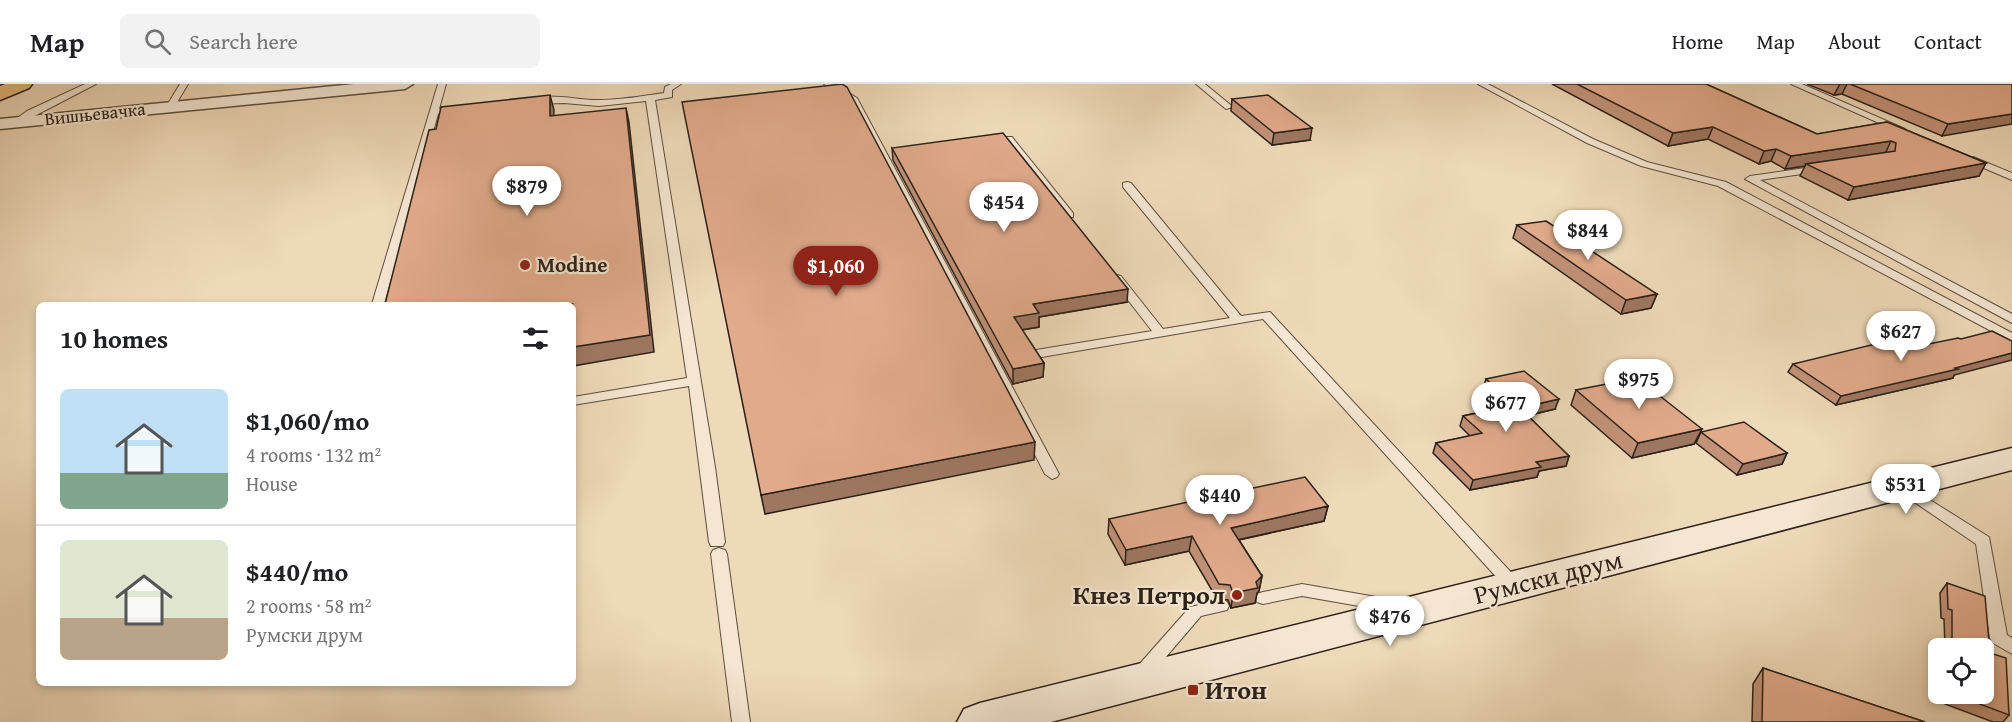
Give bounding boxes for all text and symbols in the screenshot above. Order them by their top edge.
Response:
search box [120,14,540,68]
text: Map [30,21,84,62]
icon: search [141,25,174,58]
text: Search here [189,25,298,57]
text: Home [1672,26,1723,57]
text: Map [1756,26,1795,57]
text: About [1828,26,1881,57]
text: Contact [1914,26,1982,57]
street label: Вишњевачка [43,95,147,132]
pin: $879 [491,166,563,217]
text: $879 [506,171,548,200]
pin: $454 [968,182,1040,233]
text: $454 [983,187,1025,216]
pin: $844 [1552,210,1624,261]
text: $844 [1567,215,1609,244]
pin: $1,060 [787,246,885,297]
place label: Modine [537,249,608,280]
text: $1,060 [807,251,865,280]
marker: Modine [518,258,532,272]
pin: $627 [1865,311,1937,362]
text: $627 [1880,316,1922,345]
text: 10 homes [60,319,168,358]
icon: filters [519,322,552,355]
pin: $975 [1603,359,1675,410]
text: $975 [1618,364,1660,393]
pin: $677 [1470,382,1542,433]
text: $677 [1485,387,1527,416]
text: $1,060/mo [246,401,369,440]
icon: home [108,413,180,485]
text: 4 rooms · 132 m² [246,440,381,469]
pin: $531 [1870,464,1942,515]
text: House [246,469,298,498]
text: $531 [1885,469,1927,498]
pin: $440 [1184,475,1256,526]
text: $440 [1199,480,1241,509]
street label: Румски друм [1469,539,1626,614]
text: $440/mo [246,552,348,591]
icon: home [108,564,180,636]
place label: Кнез Петрол [1073,575,1225,614]
marker: Кнез Петрол [1230,588,1244,602]
text: 2 rooms · 58 m² [246,591,372,620]
pin: $476 [1354,596,1426,647]
text: $476 [1369,601,1411,630]
text: Румски друм [246,620,363,649]
map controls [1928,638,1994,704]
button: locate [1928,638,1994,704]
place label: Итон [1205,670,1267,709]
marker: Итон [1186,683,1200,697]

